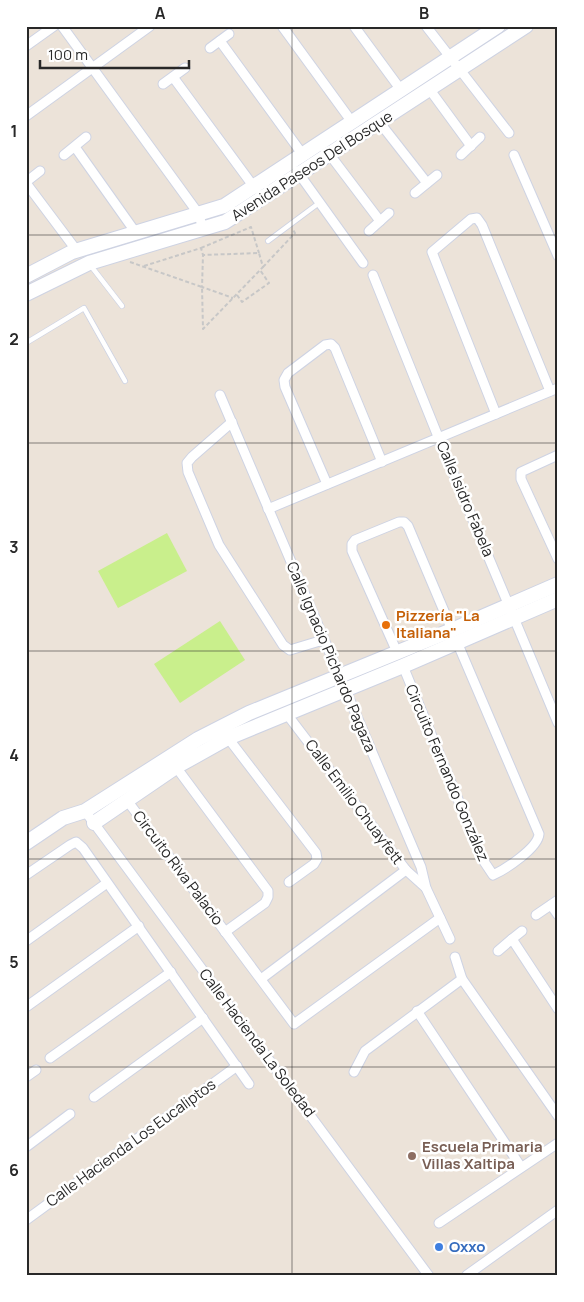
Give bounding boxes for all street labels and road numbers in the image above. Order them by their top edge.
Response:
street label: Avenida Paseos Del Bosque [227,105,397,226]
street label: Calle Isidro Fabela [432,438,499,560]
street label: Calle Ignacio Pichardo Pagaza [282,558,381,755]
street label: Circuito Fernando González [401,681,494,865]
street label: Calle Emilio Chuayfett [300,735,408,868]
street label: Circuito Riva Palacio [128,806,229,929]
street label: Calle Hacienda La Soledad [195,964,320,1121]
street label: Calle Hacienda Los Eucaliptos [41,1074,220,1211]

